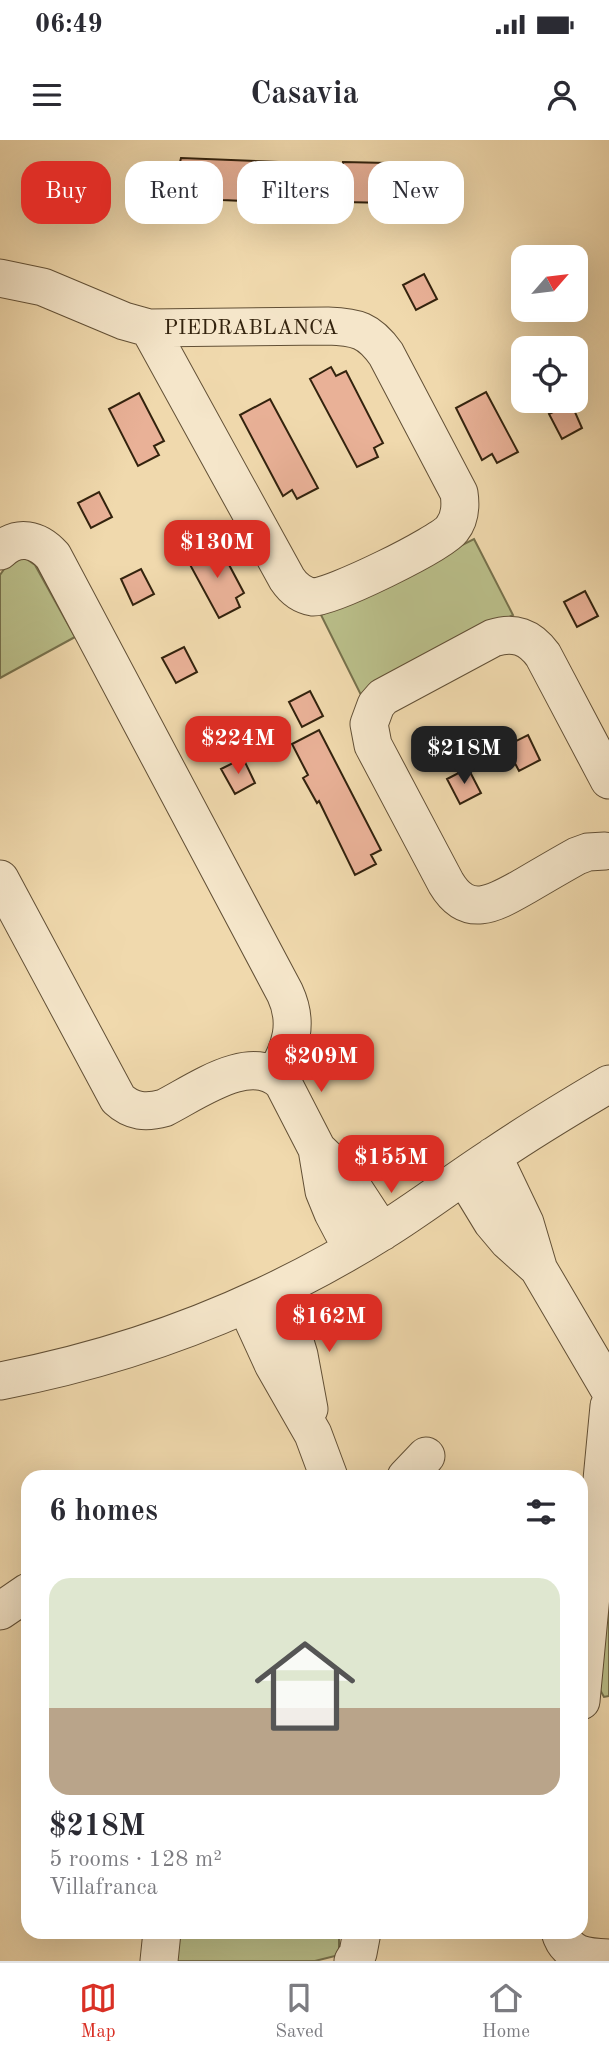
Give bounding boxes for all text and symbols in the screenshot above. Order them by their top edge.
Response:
text: 06:49 [35,12,103,38]
icon: menu [28,76,66,114]
icon: person [543,76,581,114]
text: Casavia [250,79,359,111]
chip: Buy [21,161,111,224]
chip: Rent [125,161,223,224]
chip: Filters [237,161,354,224]
chip: New [368,161,464,224]
north arrow [511,245,588,322]
map controls [511,245,588,413]
street label: PIEDRABLANCA [164,318,338,339]
button: locate [511,336,588,413]
pin: $130M [168,520,266,580]
text: $130M [180,531,254,554]
pin: $224M [189,716,287,776]
pin: $218M [415,726,513,786]
text: $224M [201,727,275,750]
text: $218M [427,737,501,760]
pin: $209M [272,1034,370,1094]
text: $209M [284,1045,358,1068]
pin: $155M [342,1136,440,1195]
text: $155M [354,1146,428,1169]
pin: $162M [280,1294,378,1354]
text: $162M [292,1305,366,1328]
icon: filters [522,1493,560,1531]
text: 6 homes [49,1497,158,1527]
icon: home [242,1623,368,1749]
text: $218M [49,1812,145,1842]
text: 5 rooms · 128 m² [49,1848,222,1871]
text: Villafranca [49,1876,158,1899]
tab: Map [79,1979,117,2044]
tab: Saved [275,1979,324,2044]
tab: Home [482,1979,530,2044]

